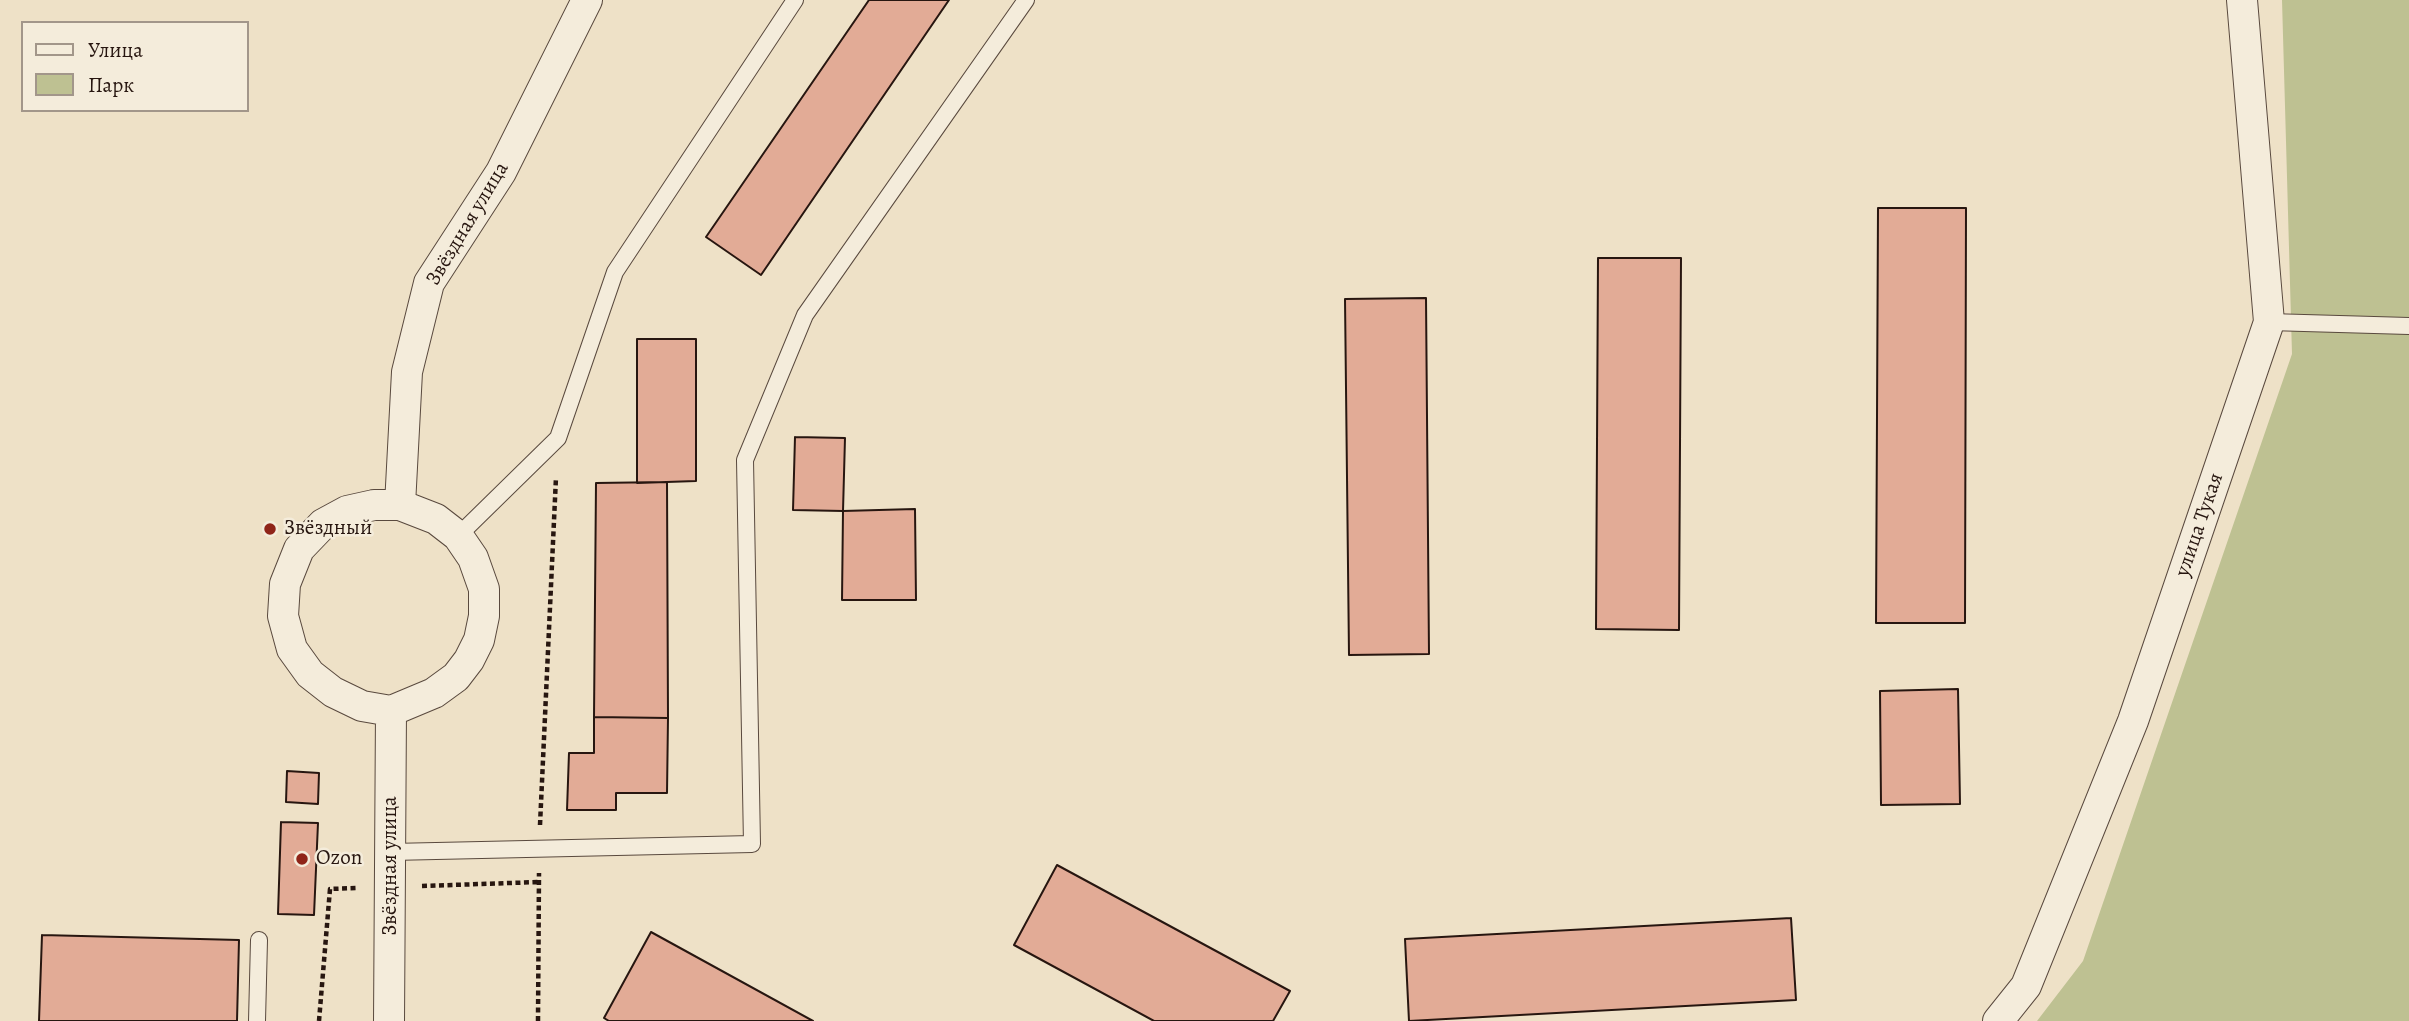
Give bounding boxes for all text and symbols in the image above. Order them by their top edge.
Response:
legend [21,21,248,112]
text: Улица [88,36,143,64]
text: Парк [88,71,134,99]
street label: Звёздная улица [421,158,515,290]
street label: улица Тукая [2171,470,2229,580]
place label: Звёздный [284,516,372,542]
marker: Звёздный [262,521,278,537]
street label: Звёздная улица [378,796,404,936]
place label: Ozon [316,846,362,872]
marker: Ozon [294,851,310,867]

